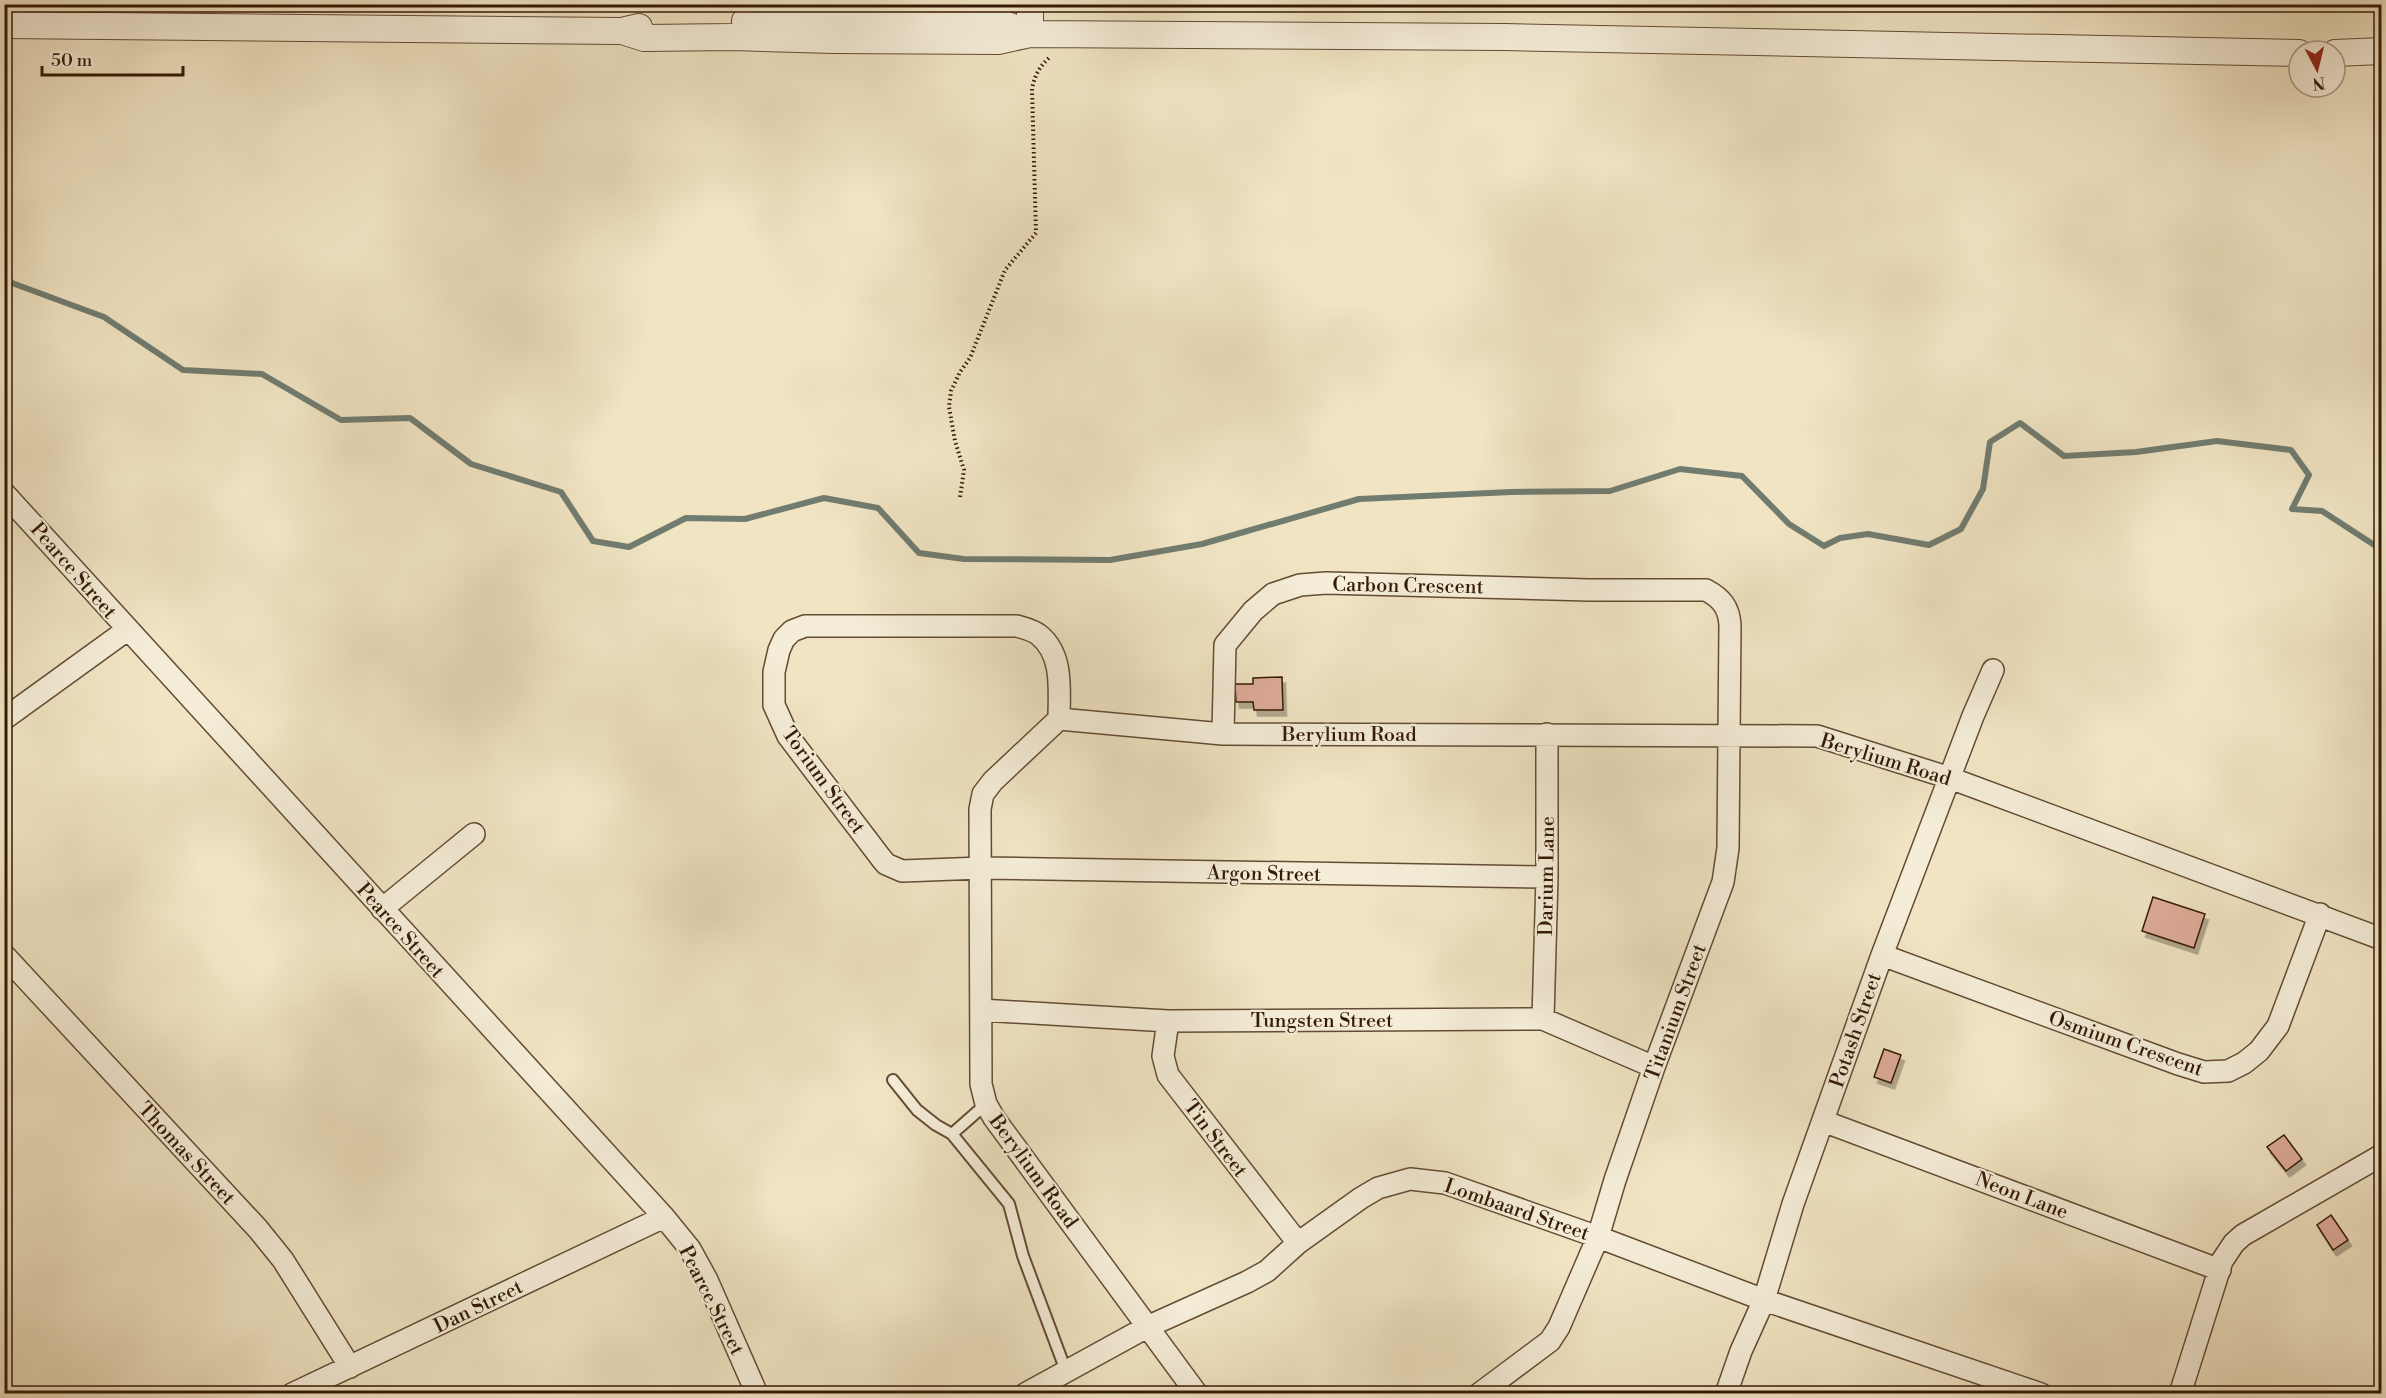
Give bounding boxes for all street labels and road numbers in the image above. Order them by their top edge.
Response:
street label: Pearce Street [24,518,122,624]
street label: Carbon Crescent [1332,573,1484,600]
street label: Torium Street [775,722,870,839]
street label: Berylium Road [1280,723,1417,748]
street label: Berylium Road [1816,728,1954,792]
street label: Darium Lane [1534,816,1561,936]
street label: Argon Street [1206,861,1321,888]
street label: Pearce Street [351,878,449,984]
street label: Titanium Street [1640,941,1713,1084]
street label: Potash Street [1825,970,1888,1091]
street label: Osmium Crescent [2045,1006,2206,1083]
street label: Tungsten Street [1251,1009,1393,1034]
street label: Tin Street [1177,1095,1252,1183]
street label: Thomas Street [132,1097,240,1211]
street label: Berylium Road [982,1109,1083,1234]
street label: Neon Lane [1972,1167,2071,1226]
street label: Lombaard Street [1441,1174,1592,1247]
street label: Pearce Street [672,1242,749,1360]
street label: Dan Street [430,1275,527,1340]

